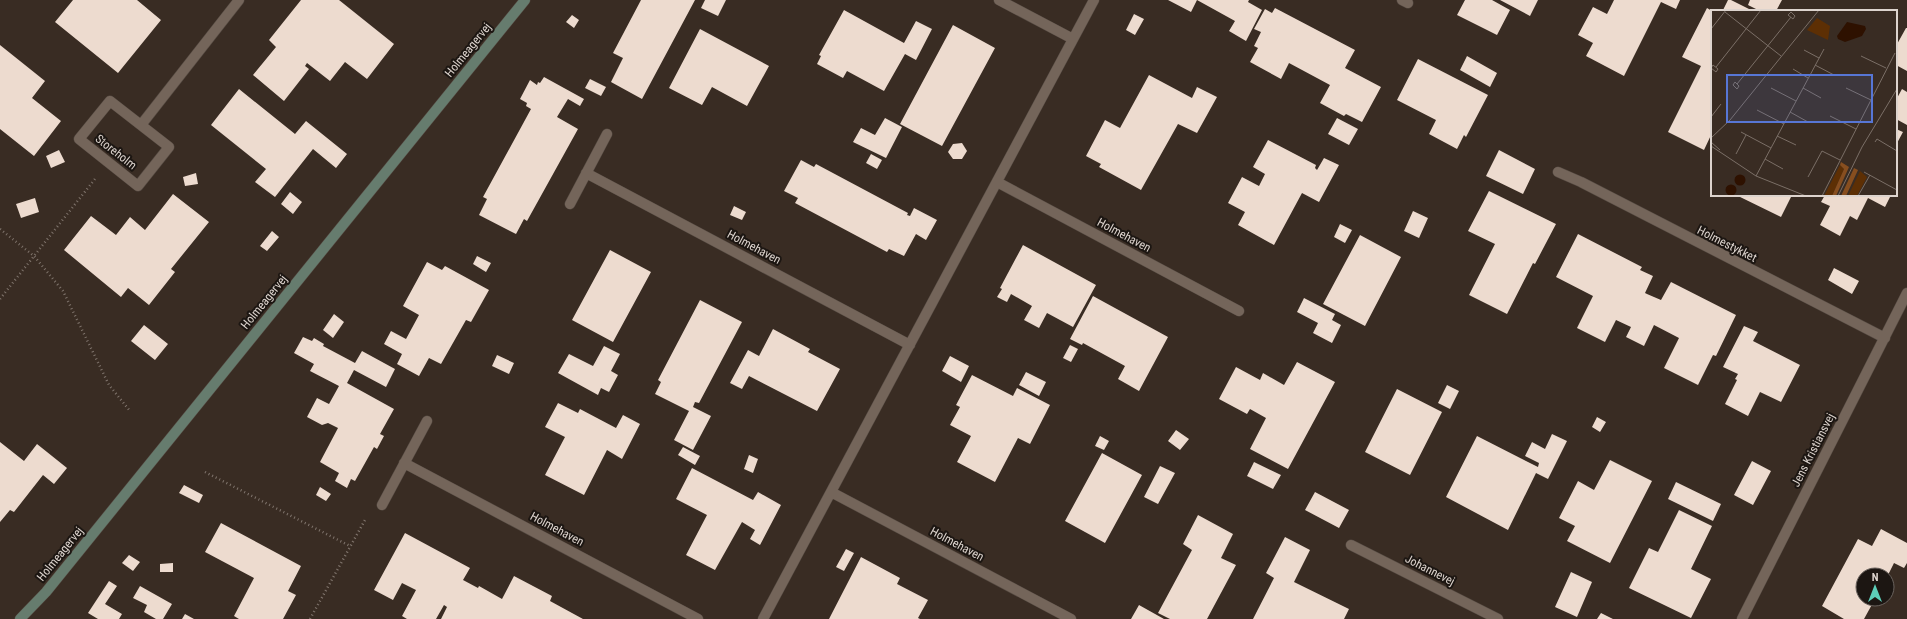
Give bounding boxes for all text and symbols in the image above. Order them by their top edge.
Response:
inset map [1711,10,1897,196]
street label: Holmeagervej [442,20,494,80]
street label: Storeholm [93,132,139,172]
street label: Holmehaven [1095,215,1153,255]
street label: Holmestykket [1695,223,1759,265]
street label: Holmehaven [725,227,783,267]
street label: Holmeagervej [238,272,290,332]
street label: Jens Kristiansvej [1788,411,1838,489]
street label: Holmehaven [528,509,586,549]
street label: Holmeagervej [34,524,86,584]
street label: Holmehaven [928,524,986,564]
street label: Johannevej [1403,552,1457,588]
north arrow [1855,567,1895,607]
text: N [1872,571,1879,584]

